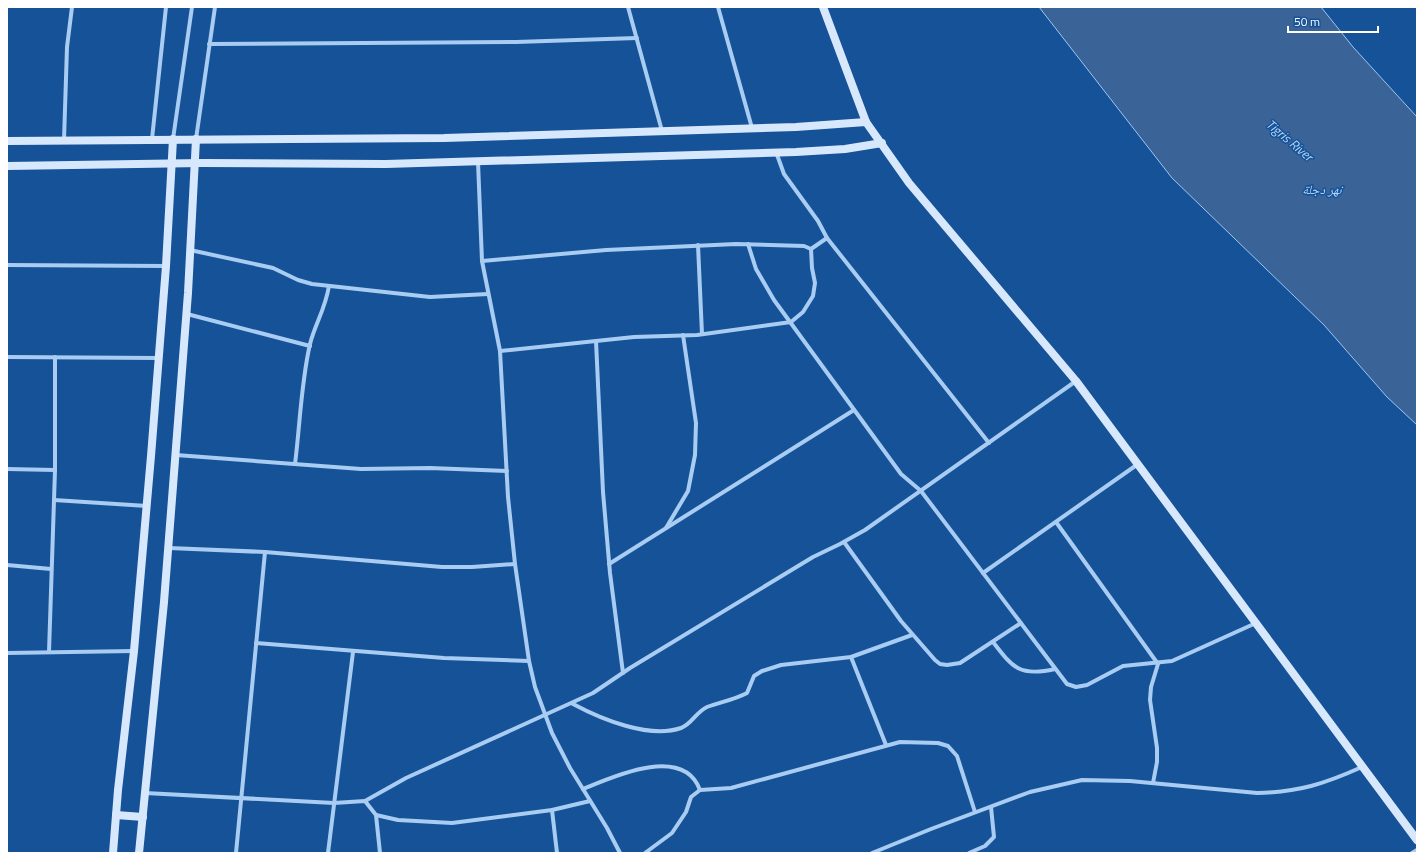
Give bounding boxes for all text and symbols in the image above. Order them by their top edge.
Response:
scale bar [1288,8,1378,34]
text: 50 m [1294,12,1320,31]
water label: Tigris River [1262,114,1319,167]
water label: نهر دجلة [1302,179,1344,199]

